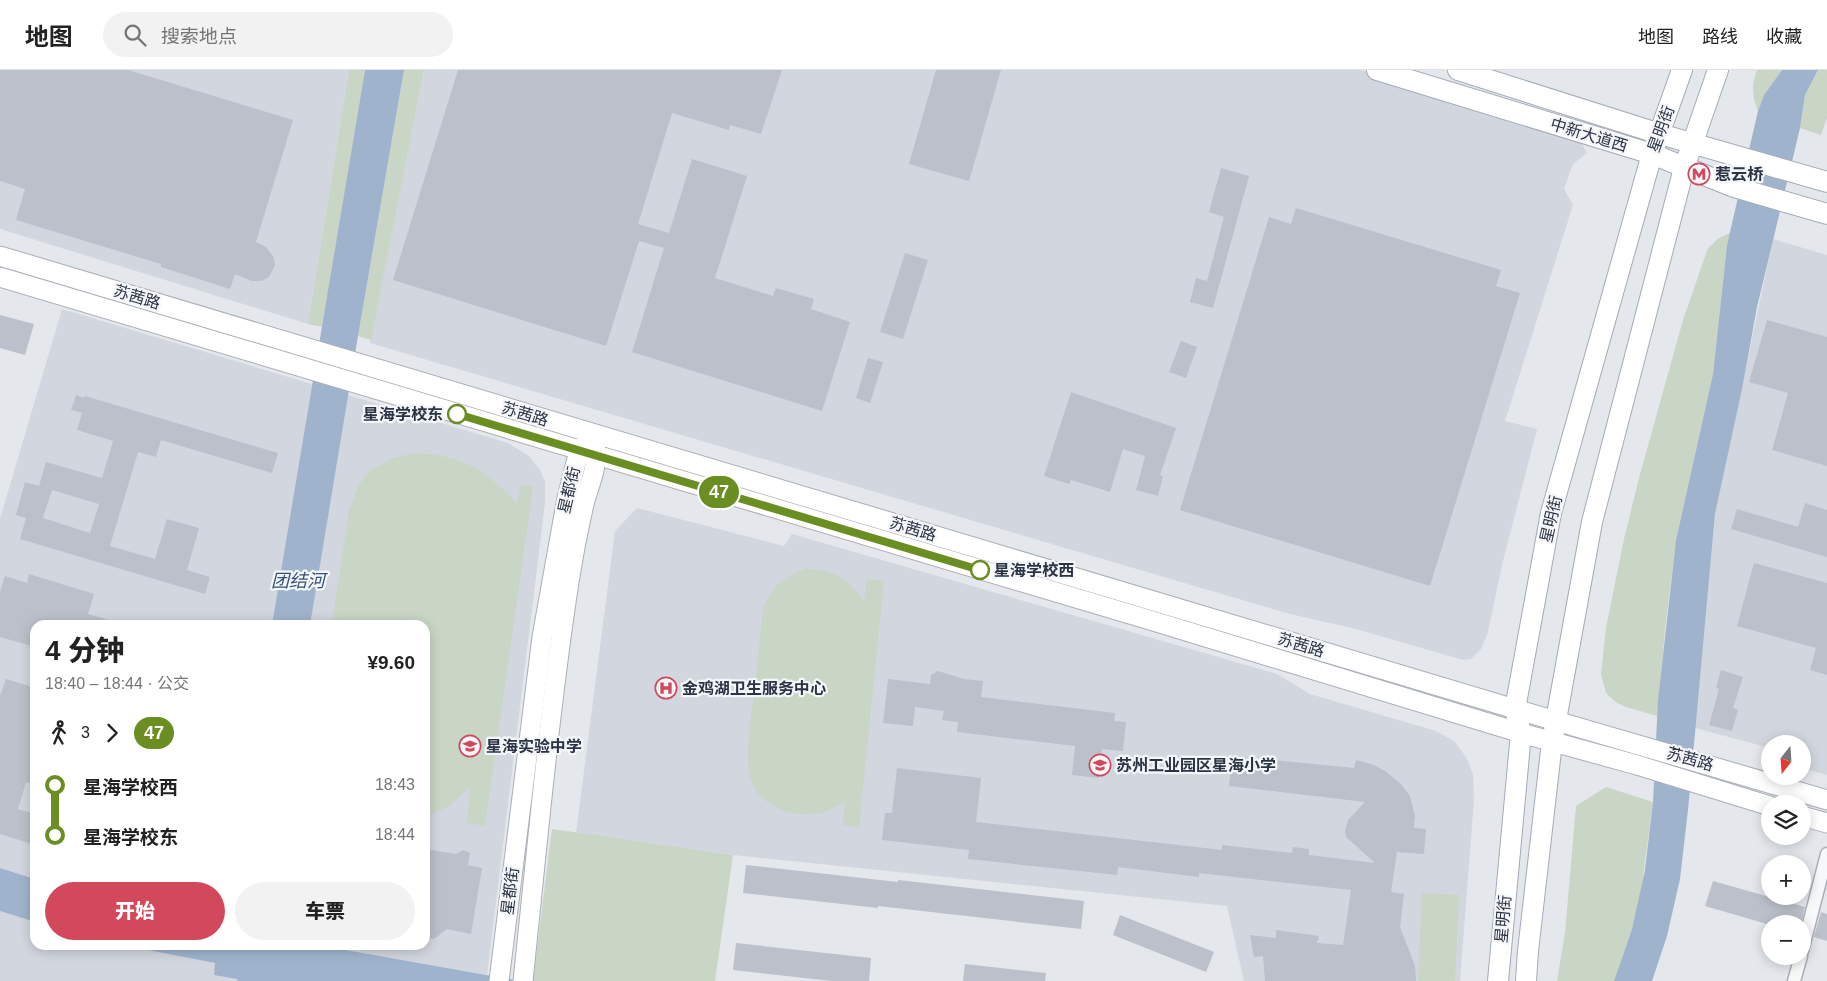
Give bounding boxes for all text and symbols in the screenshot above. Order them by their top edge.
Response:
search box [103,12,453,57]
icon: search [121,21,149,49]
text: 地图 [25,23,73,50]
text: 搜索地点 [161,26,237,47]
text: 地图 [1638,27,1674,47]
text: 路线 [1702,27,1738,47]
text: 收藏 [1766,27,1802,47]
street label: 星明街 [1645,104,1677,154]
street label: 中新大道西 [1548,115,1630,155]
metro station icon: 惹云桥 [1687,162,1711,186]
place label: 惹云桥 [1715,166,1764,183]
street label: 苏茜路 [112,282,162,312]
street label: 苏茜路 [500,399,550,429]
marker: 星海学校东 [447,404,467,424]
place label: 星海学校东 [363,405,443,423]
street label: 星都街 [555,465,583,515]
line badge: 47 [696,476,742,508]
text: 47 [709,482,729,502]
street label: 星明街 [1537,494,1565,544]
street label: 苏茜路 [888,514,938,544]
marker: 星海学校西 [970,560,990,580]
place label: 星海学校西 [994,561,1074,579]
water label: 团结河 [271,571,328,591]
street label: 苏茜路 [1276,630,1326,660]
text: 4 分钟 [45,635,124,666]
text: ¥9.60 [367,652,415,673]
text: 18:40 – 18:44 · 公交 [45,675,189,692]
hospital icon: 金鸡湖卫生服务中心 [654,676,678,700]
place label: 金鸡湖卫生服务中心 [682,680,826,697]
icon: walk [45,719,73,747]
icon: forward [98,719,126,747]
text: 47 [144,723,164,743]
text: 3 [81,724,90,741]
school or university icon: 星海实验中学 [458,734,482,758]
north arrow [1761,735,1811,785]
map controls [1761,735,1811,965]
place label: 星海实验中学 [486,738,582,755]
street label: 苏茜路 [1665,744,1715,774]
school or university icon: 苏州工业园区星海小学 [1088,753,1112,777]
place label: 苏州工业园区星海小学 [1116,756,1276,774]
text: 18:43 [375,776,415,793]
text: 星海学校西 [83,777,178,798]
button: layers [1761,795,1811,845]
text: 18:44 [375,826,415,843]
text: 星海学校东 [83,827,178,848]
button: + [1761,855,1811,905]
street label: 星都街 [499,866,521,916]
button: 开始 [45,882,225,940]
button: 车票 [235,882,415,940]
street label: 星明街 [1492,894,1514,944]
button: − [1761,915,1811,965]

